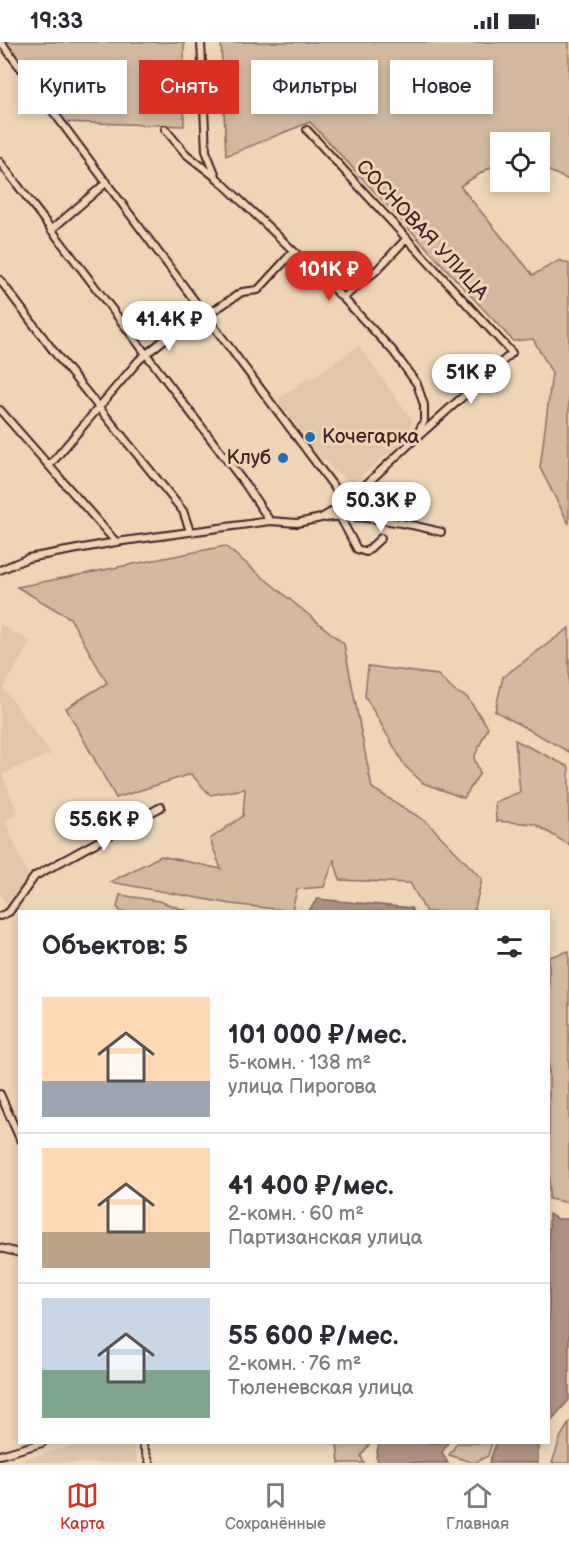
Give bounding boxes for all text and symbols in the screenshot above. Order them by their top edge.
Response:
text: 19:33 [30,8,83,35]
chip: Купить [18,60,127,114]
chip: Снять [139,60,239,114]
chip: Фильтры [251,60,378,114]
chip: Новое [390,60,493,114]
map controls [490,132,550,192]
button: locate [490,132,550,192]
street label: СОСНОВАЯ УЛИЦА [351,155,494,306]
pin: 101K ₽ [280,251,378,302]
text: 101K ₽ [299,258,359,282]
pin: 41.4K ₽ [114,301,224,352]
text: 41.4K ₽ [136,308,202,332]
pin: 51K ₽ [429,354,513,405]
text: 51K ₽ [446,361,496,385]
place label: Кочегарка [322,425,420,449]
marker: Кочегарка [303,430,317,444]
place label: Клуб [227,446,271,470]
marker: Клуб [276,451,290,465]
pin: 50.3K ₽ [326,482,436,533]
text: 50.3K ₽ [346,489,416,513]
pin: 55.6K ₽ [49,801,159,852]
text: 55.6K ₽ [69,808,139,832]
icon: filters [493,930,526,963]
text: Объектов: 5 [42,931,188,962]
text: 101 000 ₽/мес. [228,1020,407,1051]
icon: home [90,1021,162,1093]
text: 5-комн. · 138 m² [228,1051,371,1075]
text: улица Пирогова [228,1075,377,1099]
text: 41 400 ₽/мес. [228,1171,394,1202]
icon: home [90,1172,162,1244]
text: 2-комн. · 60 m² [228,1202,364,1226]
text: Партизанская улица [228,1226,423,1250]
text: 55 600 ₽/мес. [228,1321,398,1352]
icon: home [90,1322,162,1394]
text: 2-комн. · 76 m² [228,1352,361,1376]
text: Тюленевская улица [228,1376,414,1400]
tab: Карта [60,1479,105,1534]
tab: Сохранённые [225,1479,326,1534]
tab: Главная [446,1479,509,1534]

